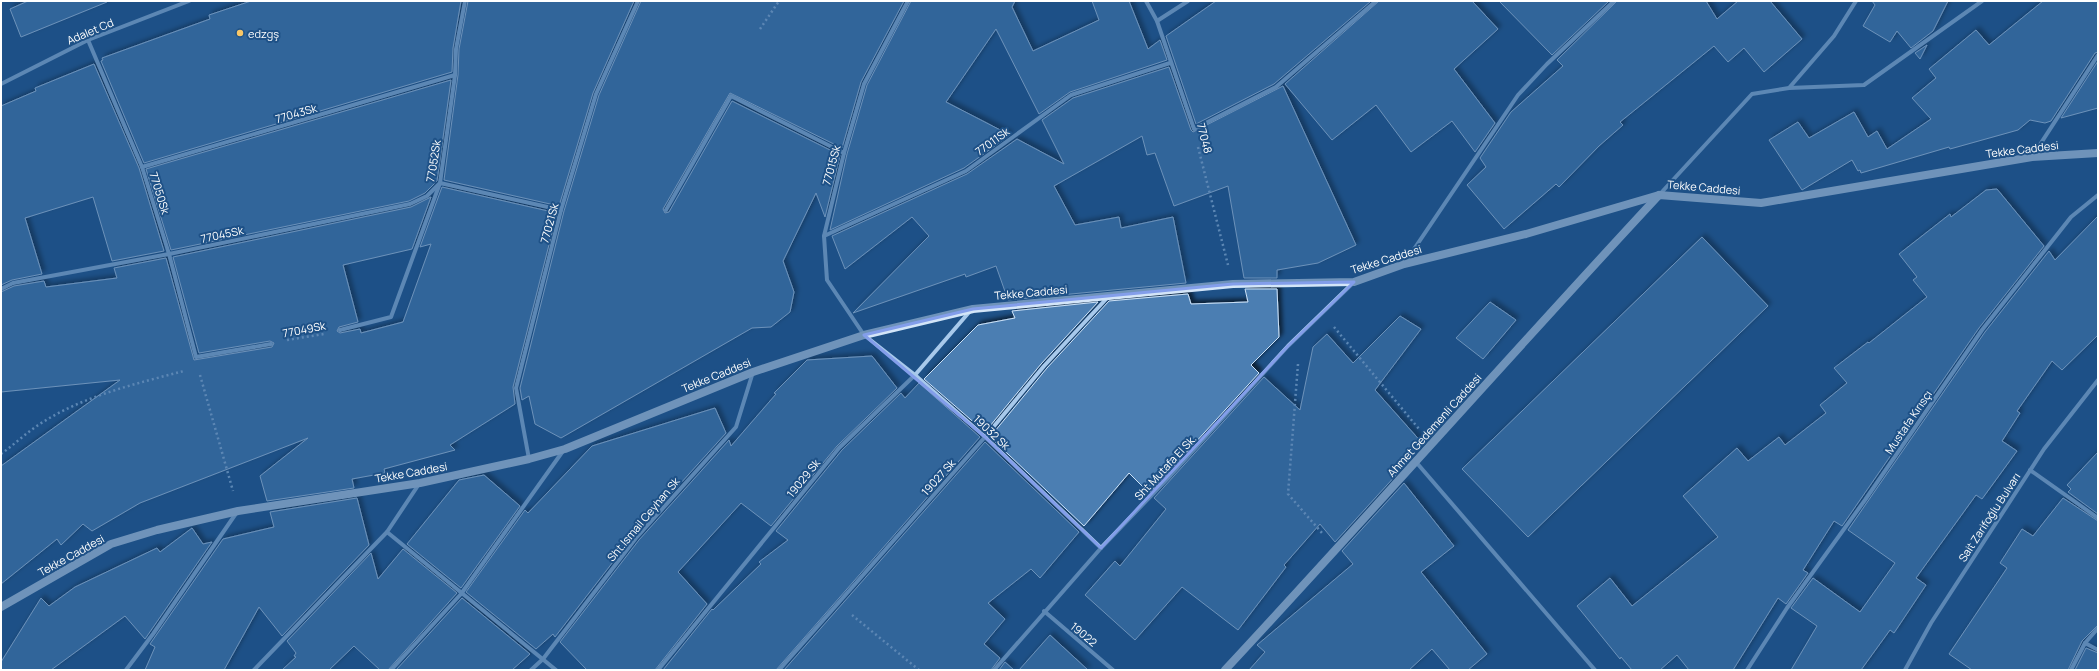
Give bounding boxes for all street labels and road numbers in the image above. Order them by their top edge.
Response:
street label: Adalet Cd [64,14,116,48]
street label: 77043Sk [273,100,319,126]
street label: 77048 [1194,121,1216,155]
street label: 77011Sk [972,123,1013,158]
street label: Tekke Caddesi [1985,137,2059,161]
street label: 77052Sk [422,138,444,183]
street label: 77015Sk [818,143,844,187]
street label: 77050Sk [146,170,174,216]
street label: Tekke Caddesi [1667,176,1741,198]
street label: 77021Sk [536,201,562,245]
street label: 77045Sk [199,222,245,246]
street label: Tekke Caddesi [1349,241,1423,277]
street label: Tekke Caddesi [994,281,1068,303]
street label: 77049Sk [281,317,327,341]
street label: Tekke Caddesi [679,354,753,396]
street label: Ahmet Gedemenli Caddesi [1384,370,1484,480]
street label: Mustafa Kırısçı [1881,387,1935,457]
street label: 19032 Sk [971,411,1014,453]
street label: Sht Mutafa El Sk. [1131,431,1199,503]
street label: 19029 Sk [783,455,823,500]
street label: 19027 Sk [918,455,959,498]
street label: Tekke Caddesi [374,458,448,486]
street label: Sait Zarifoğlu Bulvarı [1955,470,2023,564]
street label: Sht.Ismail Ceyhan Sk [603,473,683,564]
street label: Tekke Caddesi [35,531,107,579]
street label: 19022 [1068,618,1100,650]

